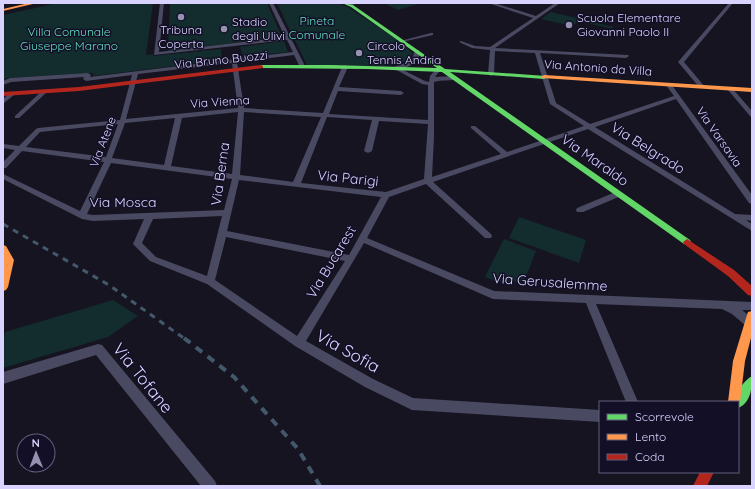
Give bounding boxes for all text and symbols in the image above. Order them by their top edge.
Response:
place label: Scuola Elementare Giovanni Paolo II [577,10,681,39]
marker: Tribuna Coperta [176,12,186,22]
park label: Pineta Comunale [289,13,345,42]
place label: Stadio degli Ulivi [232,14,285,43]
marker: Scuola Elementare Giovanni Paolo II [564,20,574,30]
place label: Tribuna Coperta [158,22,204,51]
park label: Villa Comunale Giuseppe Marano [20,24,118,53]
marker: Stadio degli Ulivi [219,24,229,34]
place label: Circolo Tennis Andria [367,38,441,67]
street label: Via Bruno Buozzi [174,47,268,72]
marker: Circolo Tennis Andria [354,48,364,58]
street label: Via Antonio da Villa [544,56,653,79]
street label: Via Vienna [190,92,250,111]
street label: Via Varsavia [693,104,746,170]
street label: Via Atene [86,114,119,169]
street label: Via Belgrado [608,118,688,178]
street label: Via Maraldo [558,130,632,190]
street label: Via Berna [207,141,233,207]
street label: Via Parigi [316,166,380,190]
street label: Via Mosca [90,193,156,211]
street label: Via Bucarest [302,222,360,302]
street label: Via Gerusalemme [492,269,608,295]
street label: Via Sofia [313,324,384,377]
street label: Via Tofane [109,338,178,417]
legend [599,401,739,473]
text: Scorrevole [635,409,694,424]
text: Lento [635,429,666,444]
north arrow [16,433,56,473]
text: N [32,436,40,450]
text: Coda [635,449,665,464]

